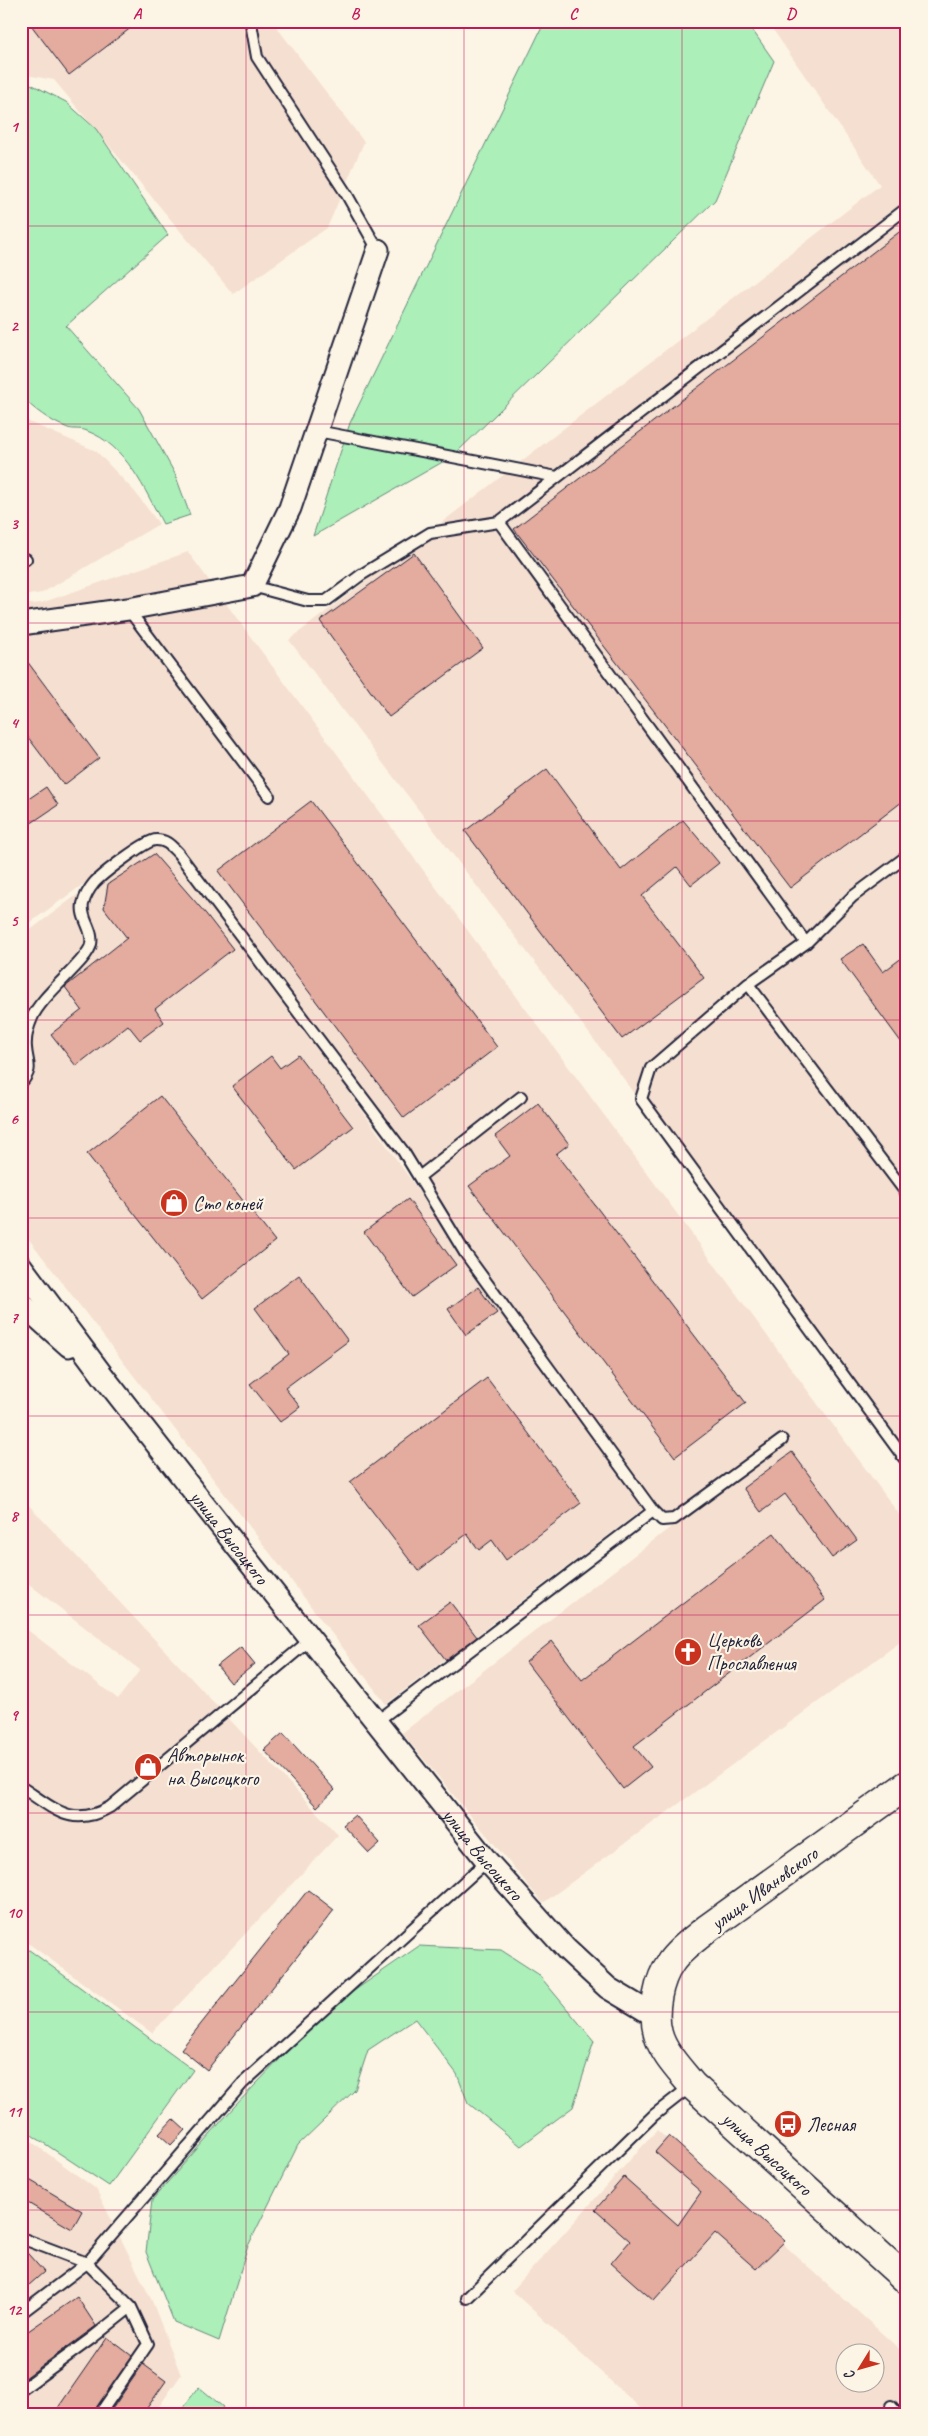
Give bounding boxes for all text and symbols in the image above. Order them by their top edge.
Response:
text: A [133,4,143,24]
text: B [351,4,361,24]
text: C [569,4,579,24]
text: D [786,4,797,24]
text: 1 [10,117,19,137]
text: 2 [10,316,19,336]
text: 3 [10,514,19,534]
text: 4 [10,713,19,733]
text: 5 [11,911,20,931]
text: 6 [10,1109,19,1129]
shop icon: Сто коней [159,1188,189,1218]
place label: Сто коней [193,1191,264,1216]
text: 7 [10,1308,19,1328]
street label: улица Высоцкого [184,1484,275,1590]
text: 8 [10,1506,19,1526]
place label: Церковь Прославления [707,1628,797,1676]
church icon: Церковь Прославления [673,1637,703,1667]
text: 9 [10,1705,19,1725]
place label: Авторынок на Высоцкого [167,1743,259,1791]
shop icon: Авторынок на Высоцкого [133,1752,163,1782]
street label: улица Высоцкого [436,1802,529,1907]
street label: улица Ивановского [705,1841,824,1936]
text: 10 [7,1903,23,1923]
text: 11 [7,2102,23,2122]
street label: улица Высоцкого [716,2106,818,2201]
bus stop icon: Лесная [773,2109,803,2139]
place label: Лесная [807,2112,857,2137]
text: 12 [7,2300,23,2320]
north arrow [836,2344,886,2394]
text: С [840,2366,859,2383]

